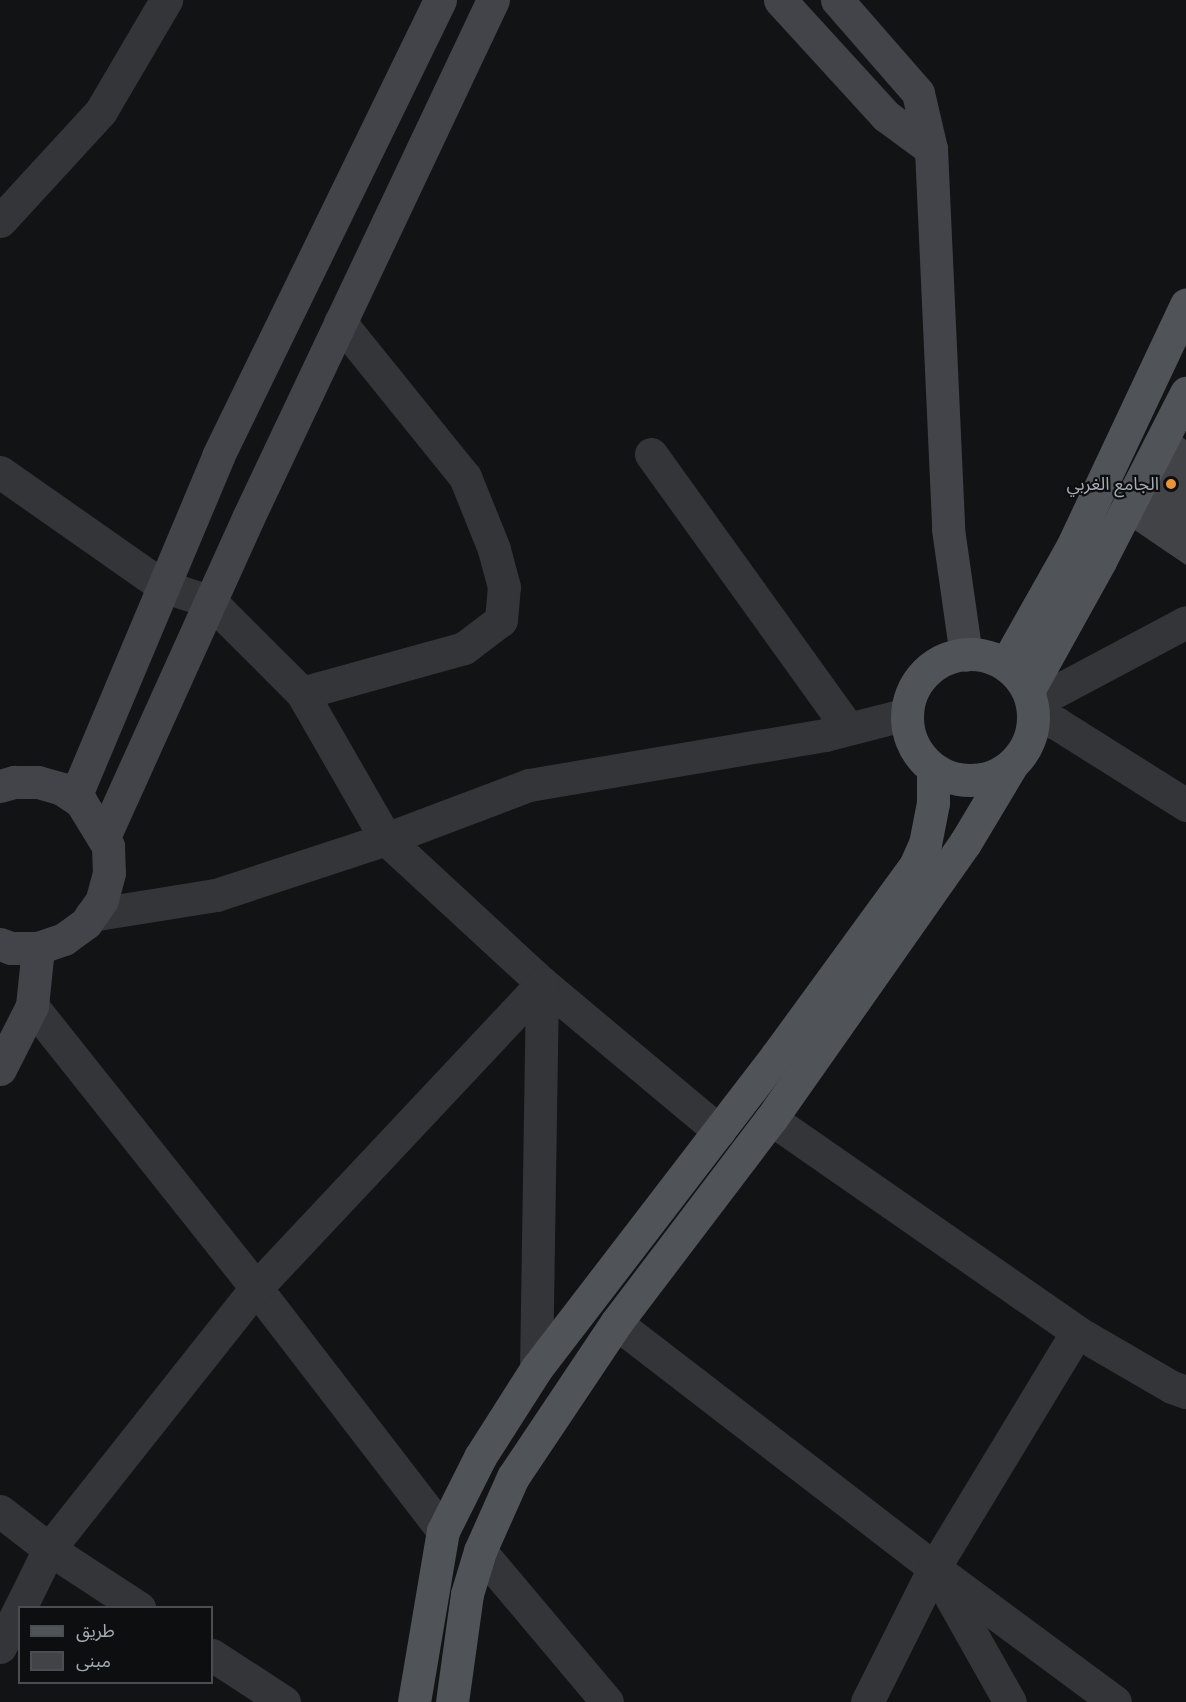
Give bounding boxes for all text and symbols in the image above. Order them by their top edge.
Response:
place label: الجامع الغربي [1067,473,1159,495]
marker: الجامع الغربي [1164,477,1178,491]
legend [18,1606,213,1684]
text: طريق [76,1620,115,1642]
text: مبنى [76,1650,111,1672]

